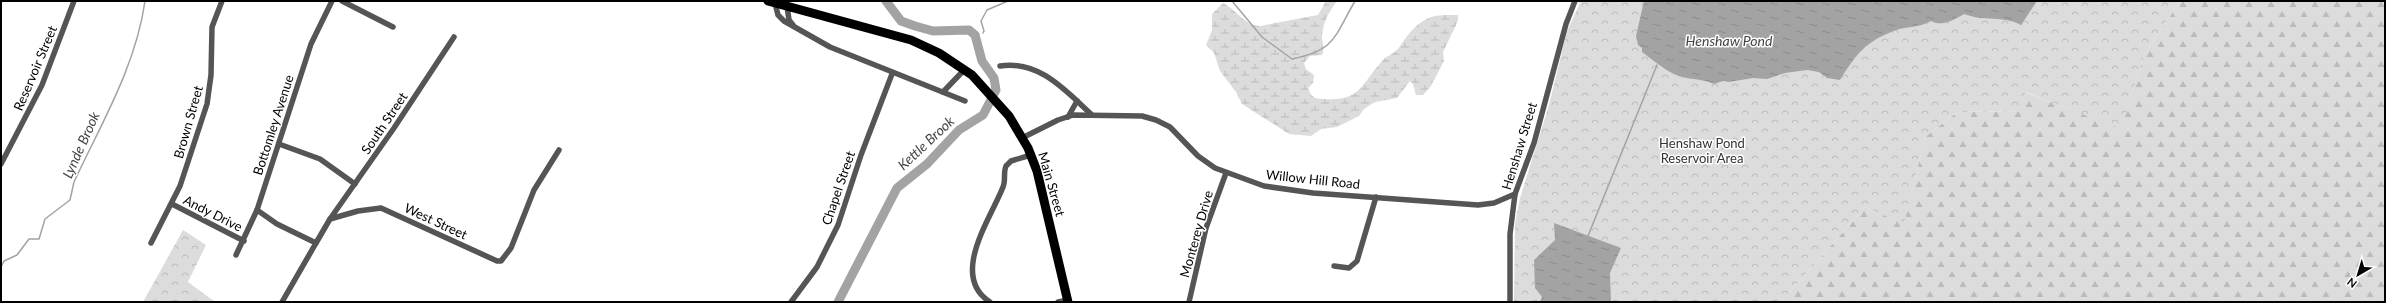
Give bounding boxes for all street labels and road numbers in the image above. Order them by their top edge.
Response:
street label: Reservoir Street [10,23,60,113]
street label: Bottomley Avenue [249,73,297,177]
street label: Brown Street [170,83,206,160]
street label: South Street [357,89,411,157]
street label: Henshaw Street [1498,100,1540,192]
street label: Chapel Street [818,149,858,227]
street label: Main Street [1035,150,1069,218]
street label: Willow Hill Road [1265,166,1361,192]
street label: Monterey Drive [1176,189,1216,279]
street label: Andy Drive [181,191,245,235]
street label: West Street [402,199,470,243]

